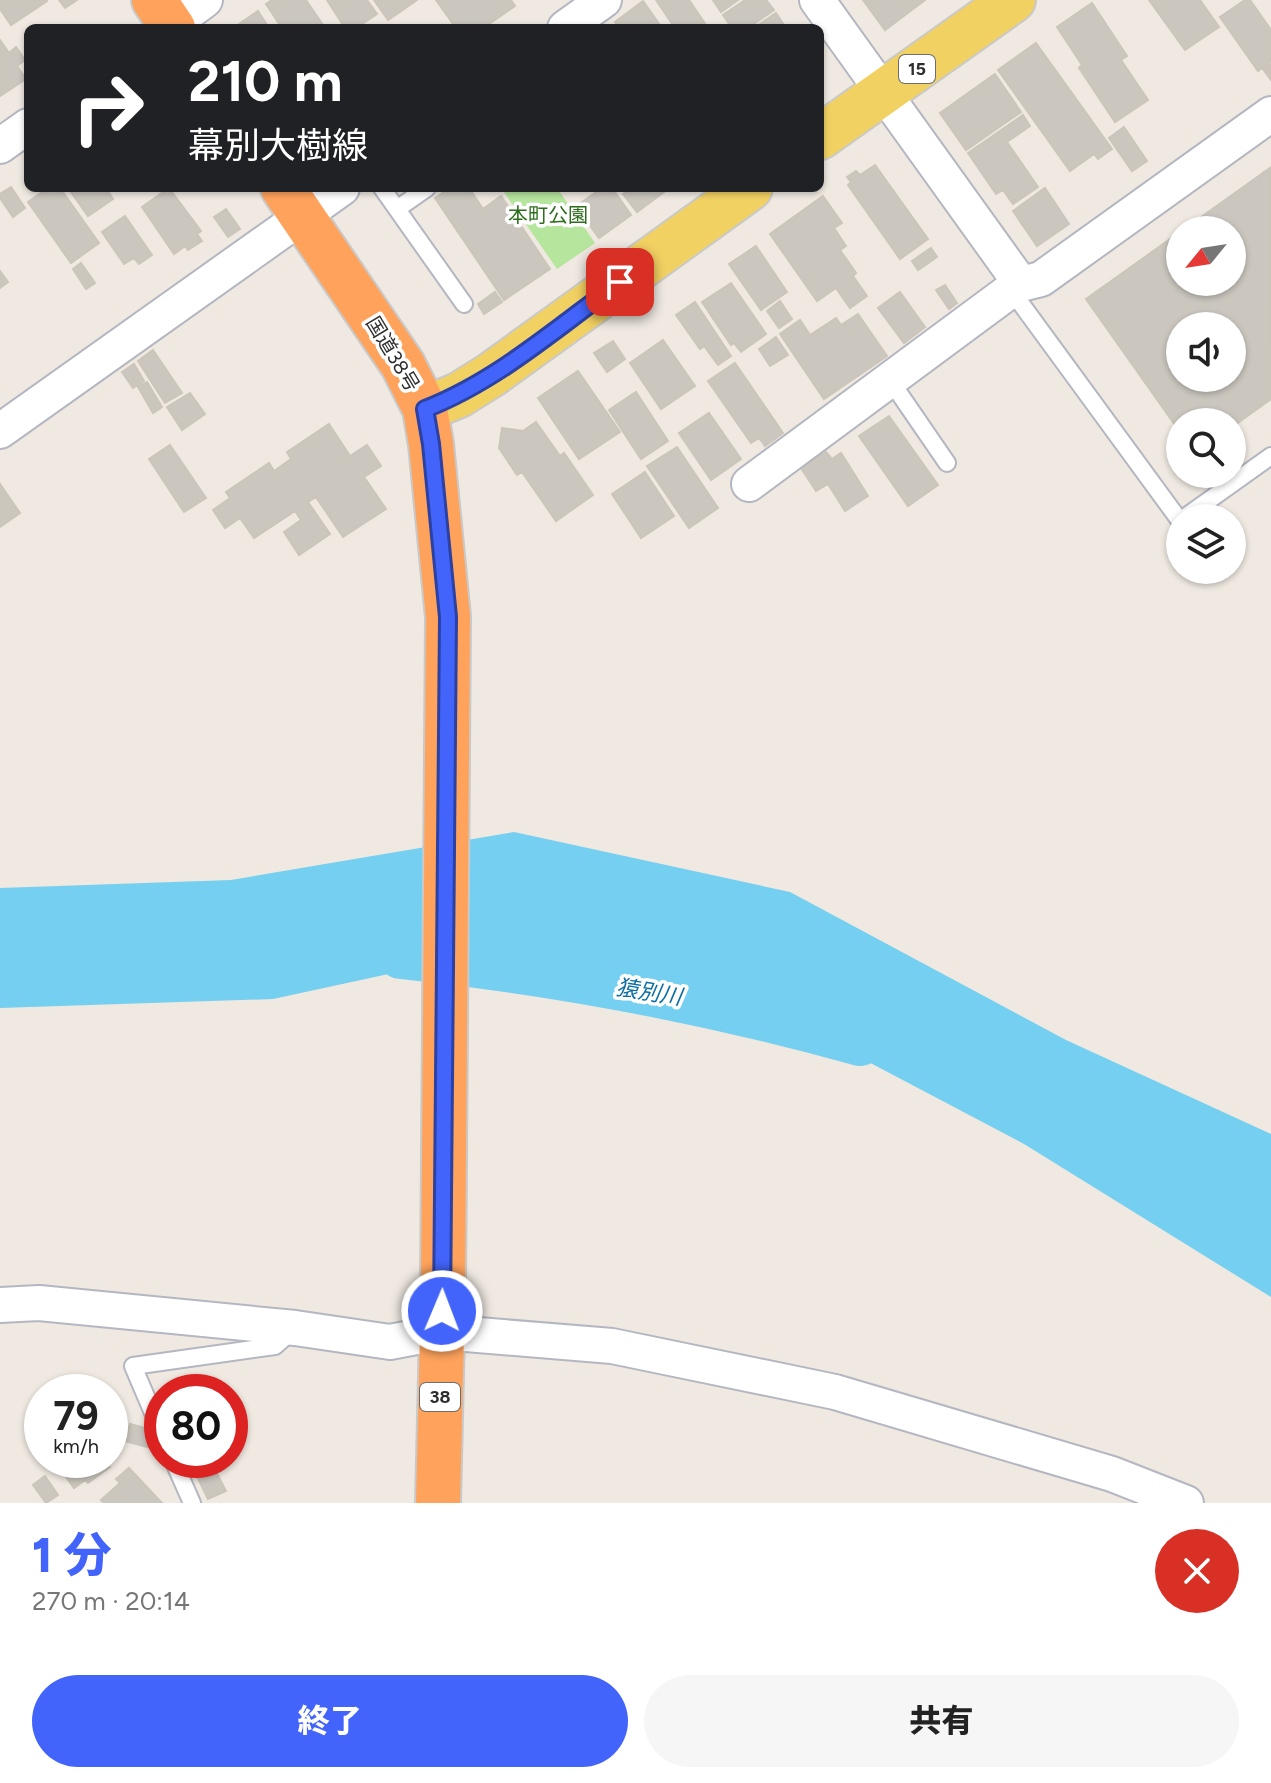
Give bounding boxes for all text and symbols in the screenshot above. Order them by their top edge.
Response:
text: 210 m [188,48,343,115]
road number: 15 [899,55,935,83]
icon: right [56,56,160,160]
text: 幕別大樹線 [188,124,368,167]
park label: 本町公園 [508,203,588,227]
north arrow [1166,216,1246,296]
map controls [1166,216,1246,584]
pin [586,248,654,316]
icon: arrive [598,260,642,304]
street label: 国道38号 [361,312,425,396]
button: sound [1166,312,1246,392]
button: search [1166,408,1246,488]
button: layers [1166,504,1246,584]
water label: 猿別川 [614,974,686,1011]
position arrow [400,1269,484,1353]
speed limit sign: 80 [144,1374,248,1478]
road number: 38 [420,1383,460,1411]
text: 79 [53,1392,99,1440]
text: km/h [53,1434,99,1458]
text: 1 分 [32,1526,112,1584]
button: close [1155,1529,1239,1613]
text: 270 m · 20:14 [32,1585,190,1617]
button: 終了 [32,1675,628,1767]
button: 共有 [644,1675,1239,1767]

